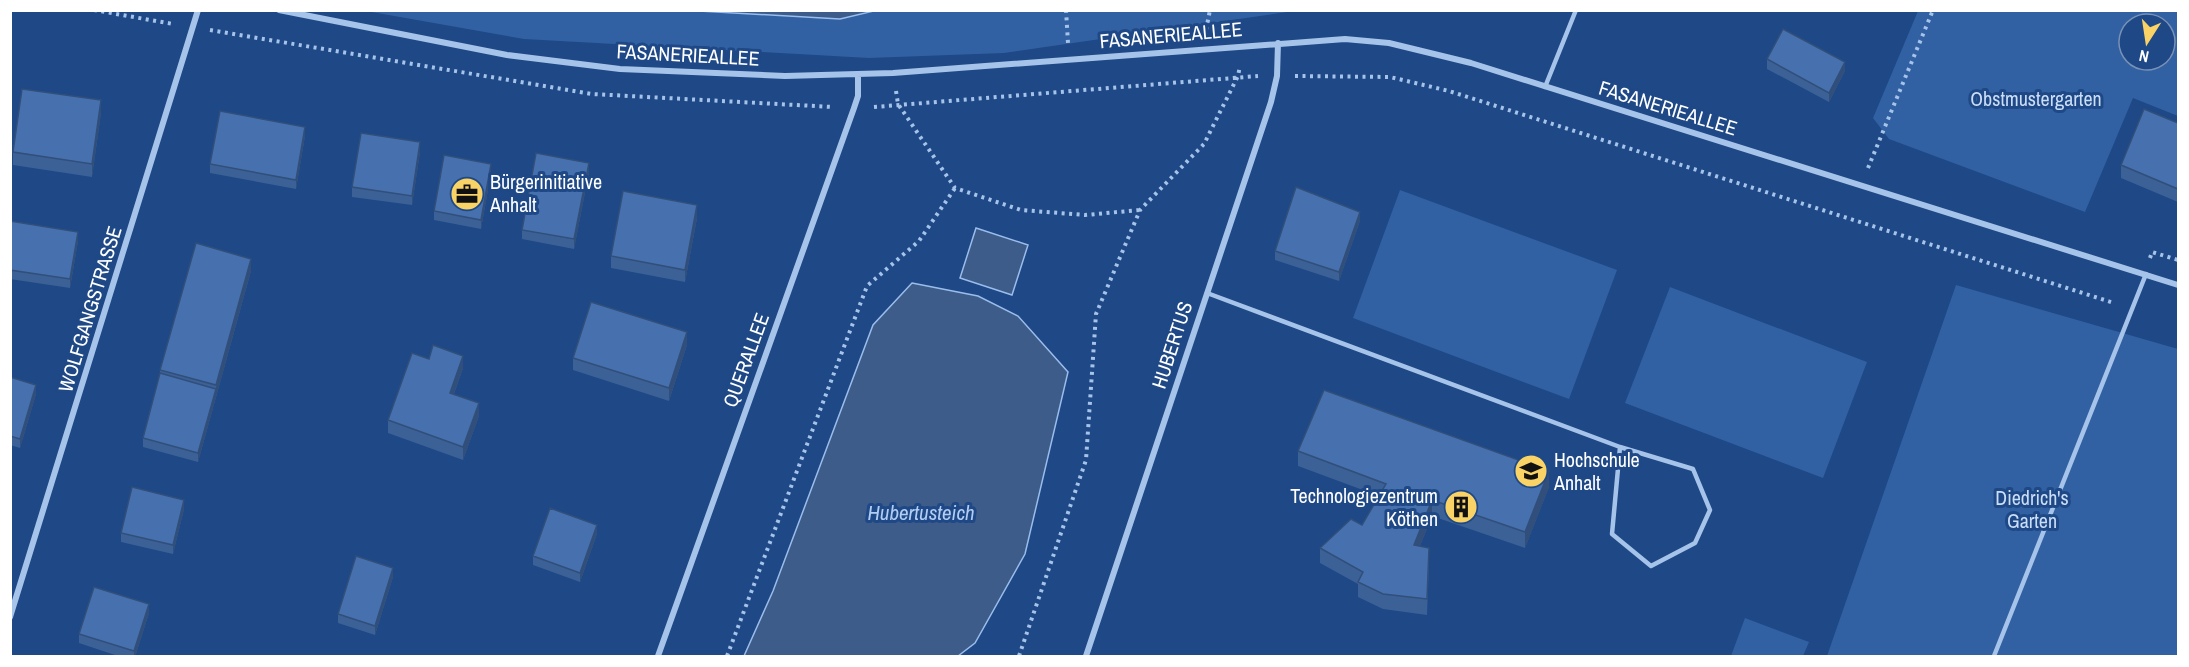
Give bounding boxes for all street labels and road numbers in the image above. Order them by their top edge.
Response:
street label: FASANERIEALLEE [1098,15,1243,54]
street label: FASANERIEALLEE [616,37,760,72]
street label: FASANERIEALLEE [1596,74,1741,141]
street label: WOLFGANGSTRASSE [51,223,128,395]
street label: HUBERTUS [1145,298,1198,392]
street label: QUERALLEE [716,309,775,411]

